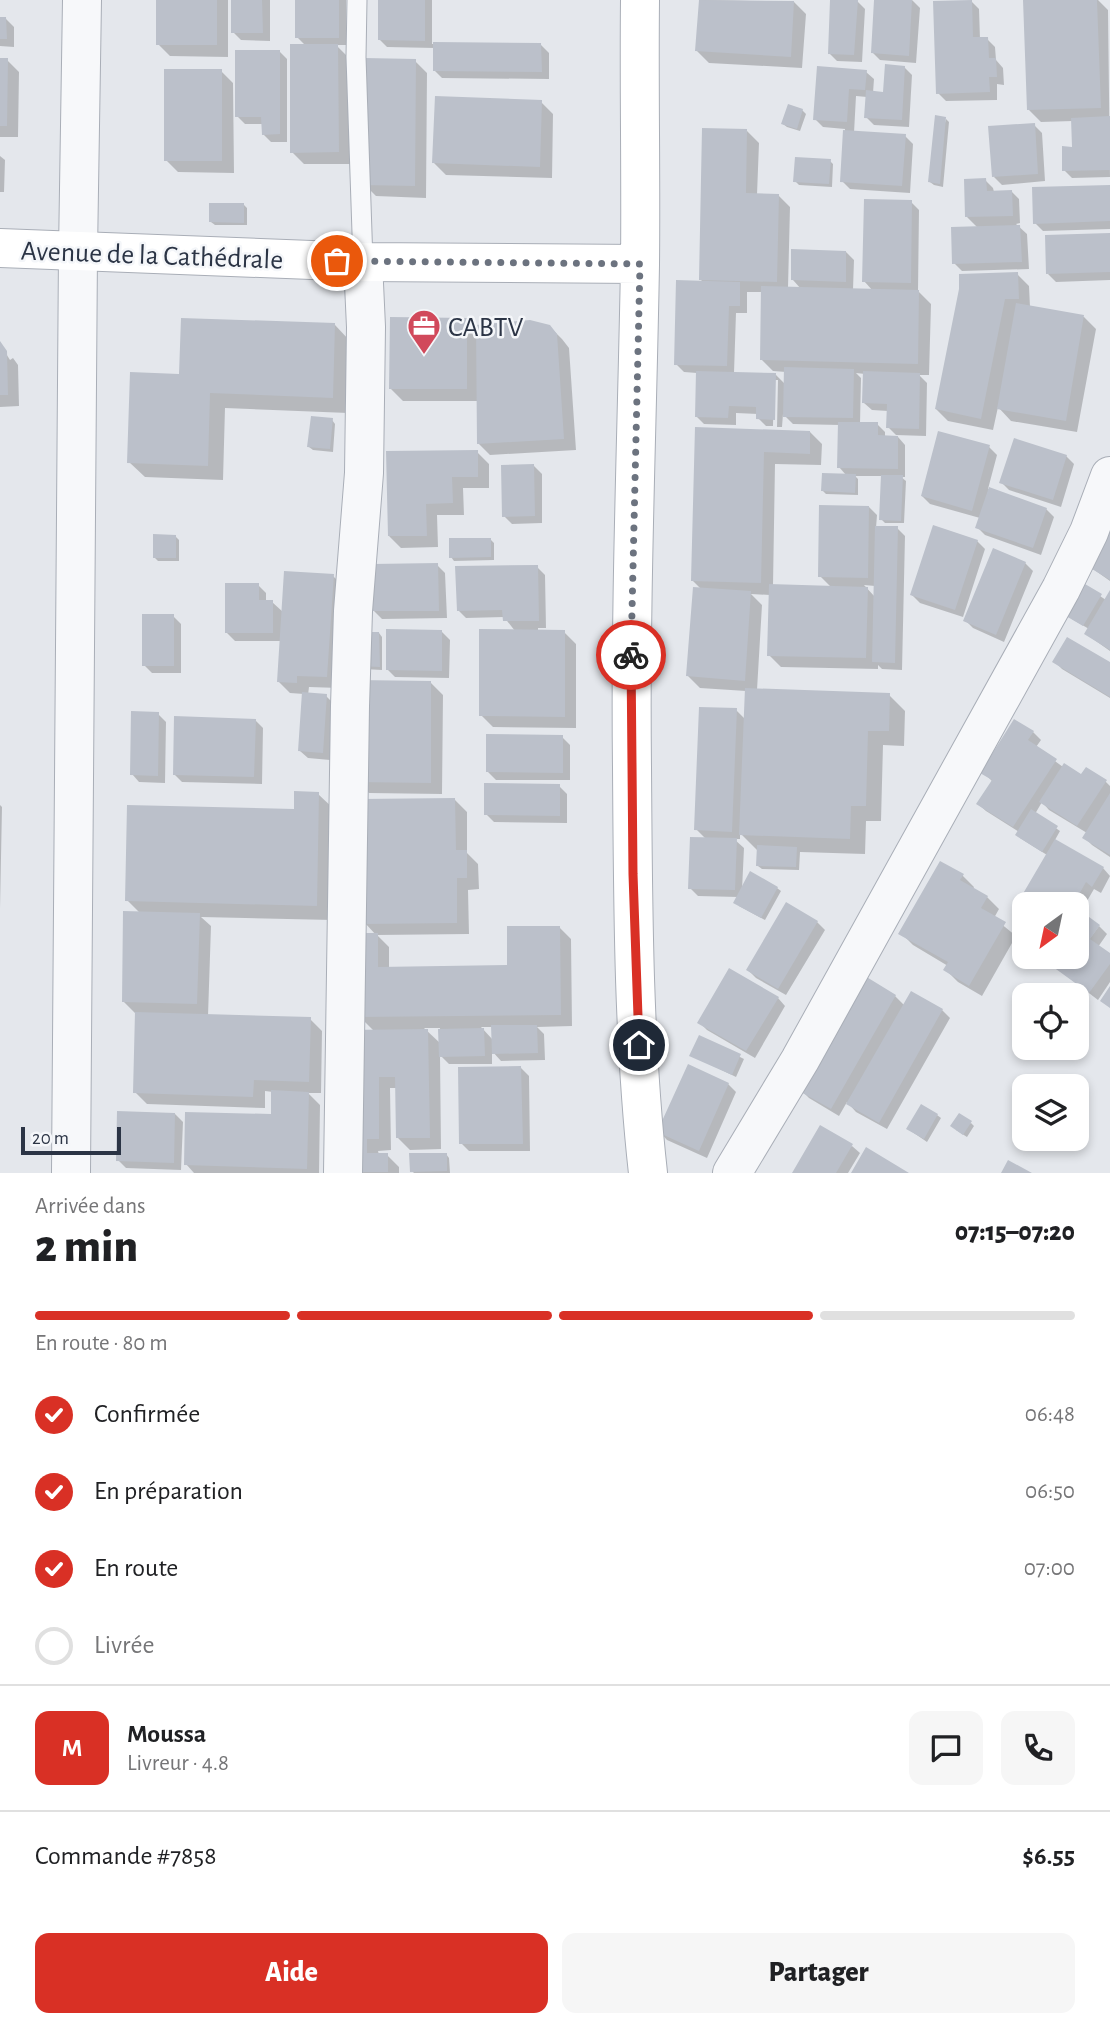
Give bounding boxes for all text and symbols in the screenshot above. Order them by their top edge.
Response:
pin [307,231,367,291]
street label: Avenue de la Cathédrale [20,237,284,275]
icon: bag [318,242,356,280]
office icon: CABTV [405,307,443,356]
place label: CABTV [448,314,524,342]
courier [596,620,666,690]
icon: bike [612,636,650,674]
north arrow [1012,892,1088,970]
map controls [1012,892,1089,1151]
button: locate [1012,983,1089,1060]
pin [609,1015,669,1075]
icon: home [620,1026,658,1064]
button: layers [1012,1074,1089,1151]
scale bar [21,1124,121,1156]
text: 20 m [32,1129,69,1148]
text: Arrivée dans [35,1195,146,1218]
text: 07:15–07:20 [955,1219,1075,1245]
text: 2 min [35,1224,138,1270]
text: En route · 80 m [35,1332,168,1355]
icon: check [35,1396,73,1434]
text: Confirmée [94,1401,200,1427]
text: 06:48 [1025,1403,1075,1426]
icon: check [35,1473,73,1511]
text: En préparation [94,1478,243,1504]
text: 06:50 [1025,1480,1075,1503]
icon: check [35,1550,73,1588]
text: En route [94,1555,178,1581]
text: 07:00 [1024,1557,1075,1580]
text: Livrée [94,1632,154,1658]
button: chat [909,1711,983,1785]
button: phone [1001,1711,1075,1785]
text: Moussa [127,1721,206,1747]
text: M [62,1735,82,1761]
text: Livreur · 4.8 [127,1752,229,1775]
text: Commande #7858 [35,1843,217,1869]
text: $6.55 [1022,1843,1075,1869]
button: Aide [35,1933,548,2013]
button: Partager [562,1933,1075,2013]

